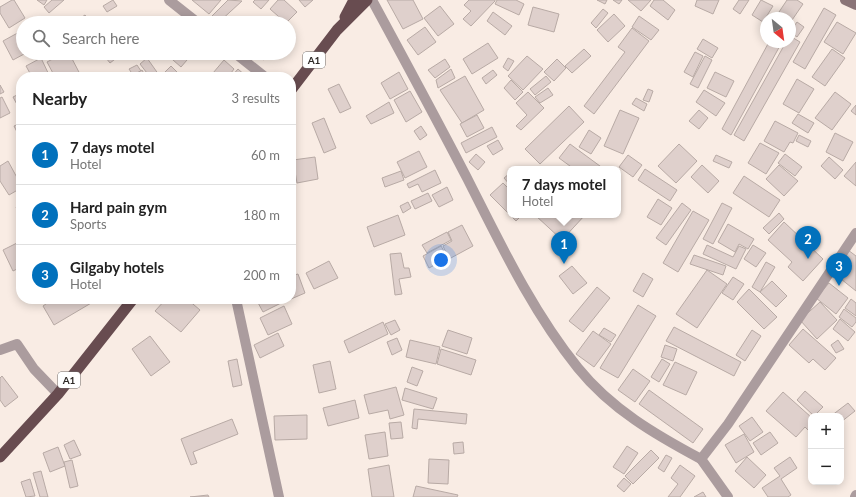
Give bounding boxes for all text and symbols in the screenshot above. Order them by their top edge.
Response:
north arrow [760,12,796,48]
search box [16,16,296,60]
icon: search [30,27,52,49]
text: Search here [62,29,139,47]
road number: A1 [303,52,325,68]
text: Nearby [32,88,87,109]
text: 3 results [232,90,280,106]
text: 7 days motel [70,138,155,156]
text: 1 [41,147,49,163]
text: 60 m [251,147,280,163]
text: Hotel [70,156,102,172]
popup [507,166,621,218]
text: 7 days motel [522,175,606,193]
text: Hotel [522,193,553,209]
text: Hard pain gym [70,198,167,216]
text: 2 [41,207,49,223]
text: 180 m [243,207,280,223]
text: Sports [70,216,107,232]
pin: 2 [795,226,821,259]
pin: 1 [551,231,577,264]
your location [431,250,451,270]
pin: 3 [826,253,852,286]
text: Gilgaby hotels [70,258,164,276]
text: 3 [41,267,49,283]
text: 200 m [243,267,280,283]
text: Hotel [70,276,102,292]
road number: A1 [58,372,80,388]
map controls [808,413,844,485]
button: + [808,413,844,449]
button: − [808,449,844,485]

